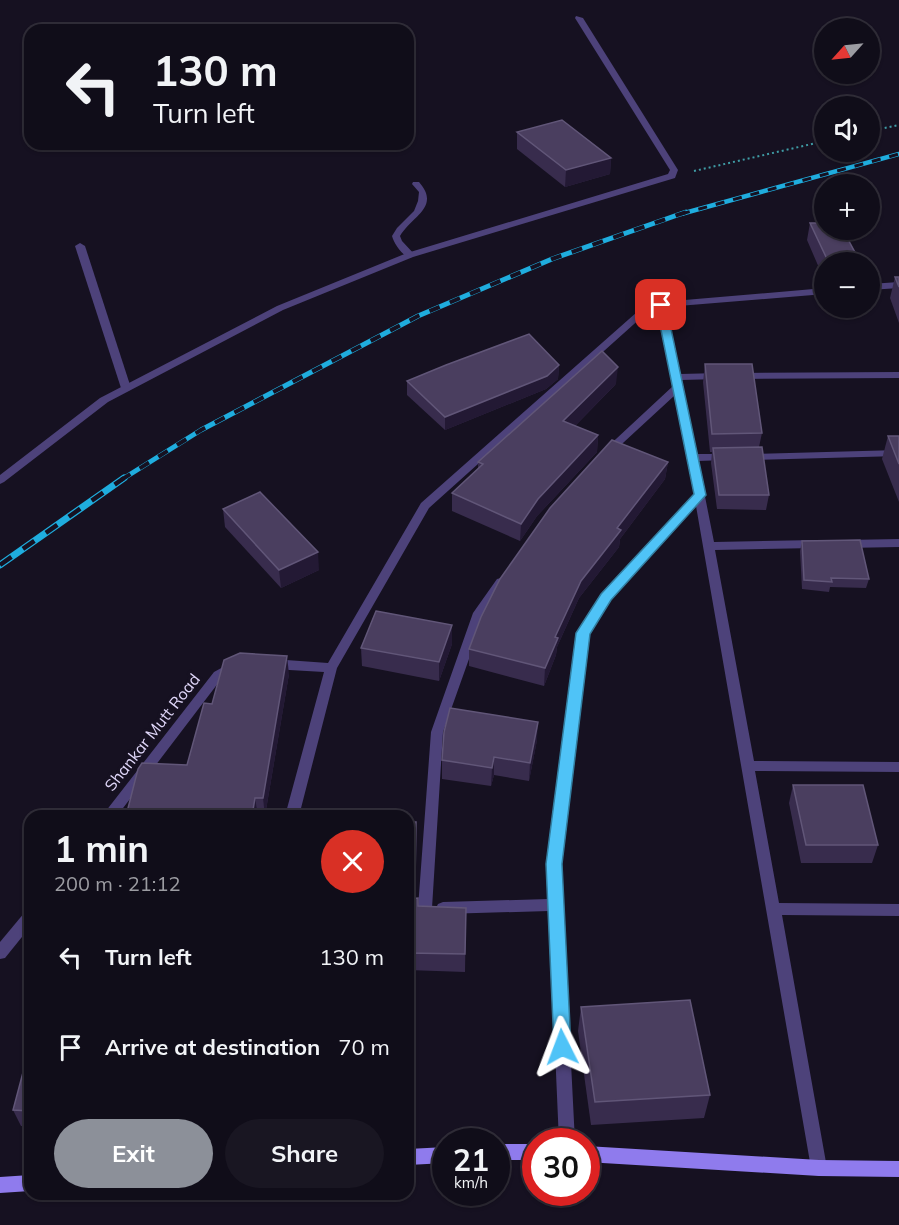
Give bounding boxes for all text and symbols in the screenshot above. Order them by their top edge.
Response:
north arrow [814,18,880,84]
map controls [814,18,880,318]
text: 130 m [153,44,278,97]
icon: left [54,48,132,126]
text: Turn left [153,96,255,130]
button: sound [814,96,880,162]
button: + [814,174,880,240]
button: − [814,252,880,318]
pin [635,279,686,330]
icon: arrive [644,288,677,321]
street label: Shankar Mutt Road [100,669,204,795]
text: 1 min [54,826,149,871]
button: close [321,830,384,893]
text: 200 m · 21:12 [54,871,180,896]
icon: left [54,941,87,974]
text: Turn left [105,943,192,971]
text: 130 m [319,943,384,971]
position arrow [530,1015,594,1079]
icon: arrive [54,1031,87,1064]
text: Arrive at destination [105,1033,320,1061]
text: 70 m [338,1033,390,1061]
button: Exit [54,1119,213,1188]
button: Share [225,1119,384,1188]
speed limit sign: 30 [522,1128,600,1206]
text: 21 [453,1141,489,1179]
text: km/h [454,1173,488,1192]

